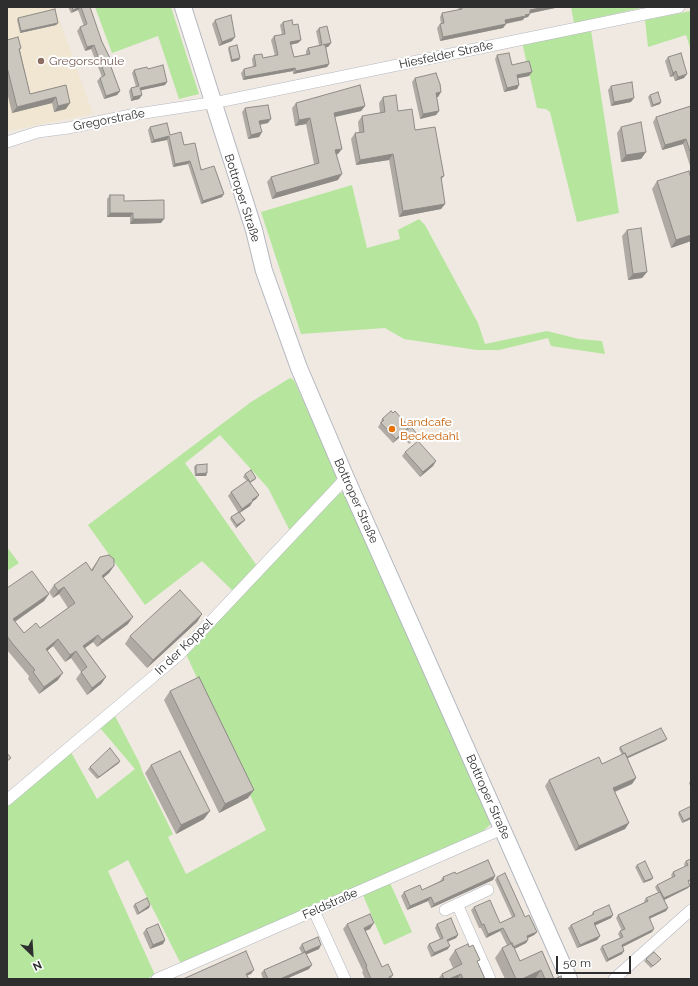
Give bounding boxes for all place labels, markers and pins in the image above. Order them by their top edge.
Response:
place label: Gregorschule [49,54,124,68]
marker: Gregorschule [36,56,46,66]
place label: Landcafe Beckedahl [400,415,459,443]
marker: Landcafe Beckedahl [387,424,397,434]

